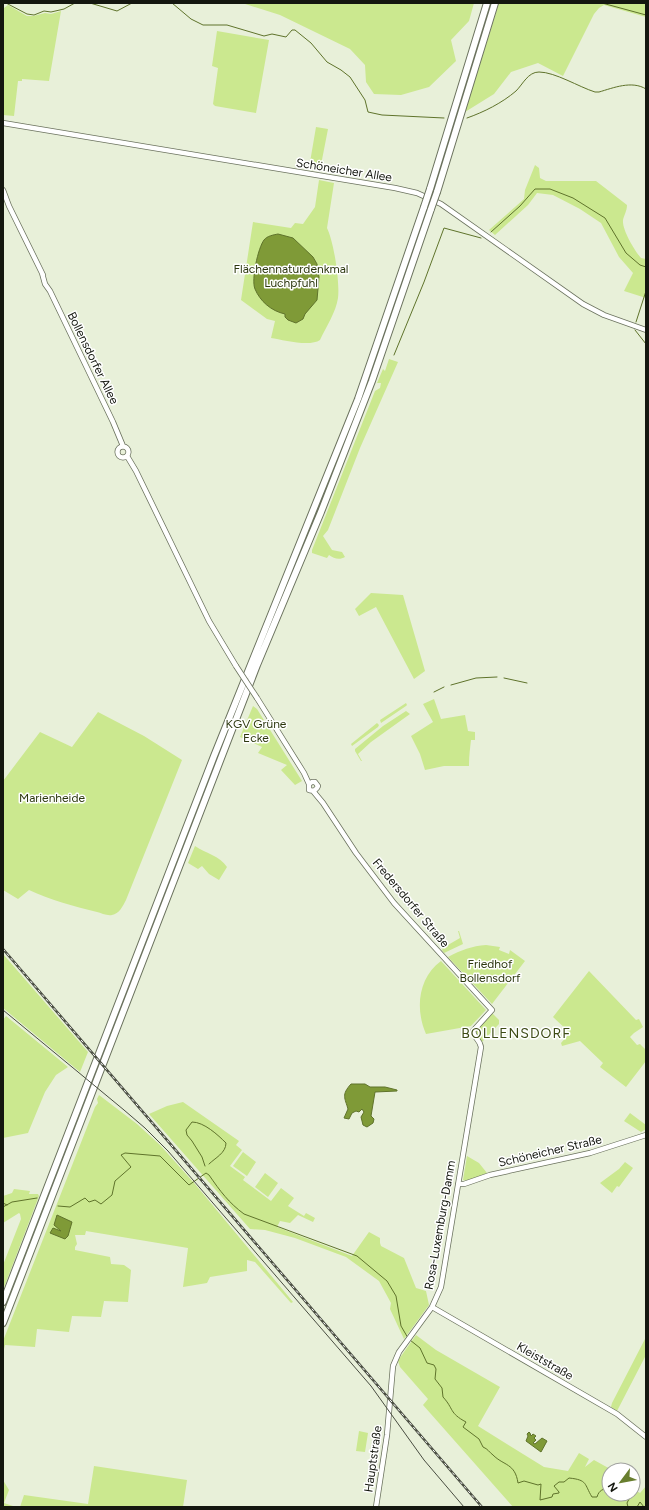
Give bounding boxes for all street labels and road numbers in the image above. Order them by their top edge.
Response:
street label: Schöneicher Allee [295,156,393,185]
street label: Bollensdorfer Allee [65,310,122,407]
street label: Fredersdorfer Straße [370,856,453,951]
street label: Schöneicher Straße [497,1132,604,1170]
street label: Rosa-Luxemburg-Damm [422,1159,458,1291]
street label: Kleiststraße [514,1339,576,1383]
street label: Hauptstraße [361,1424,385,1493]

